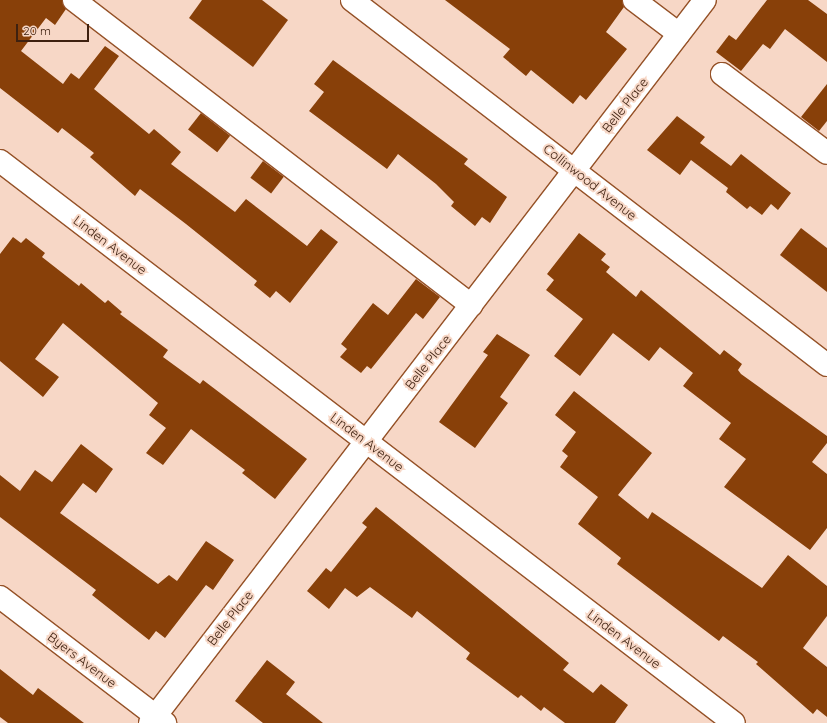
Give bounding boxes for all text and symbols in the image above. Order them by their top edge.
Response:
scale bar [18,16,91,42]
text: 20 m [23,23,51,38]
street label: Belle Place [599,74,651,136]
street label: Collinwood Avenue [540,141,640,223]
street label: Linden Avenue [70,212,150,278]
street label: Belle Place [402,331,454,393]
street label: Linden Avenue [327,409,407,475]
street label: Belle Place [204,587,256,649]
street label: Linden Avenue [584,606,664,672]
street label: Byers Avenue [44,629,120,691]

